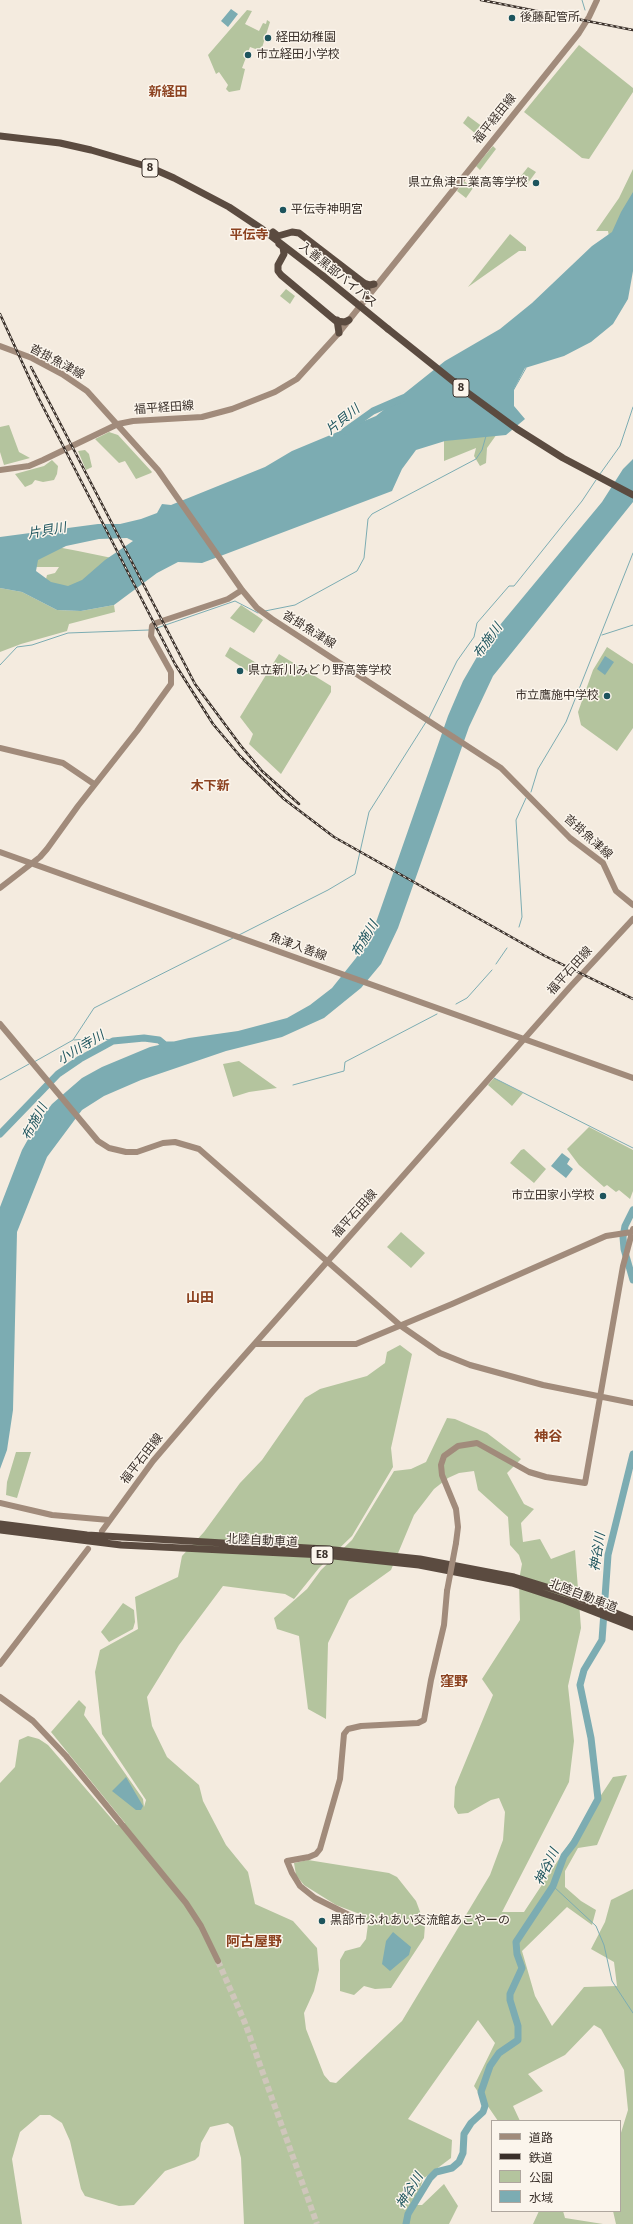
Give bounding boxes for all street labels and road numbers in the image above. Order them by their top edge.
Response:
street label: 福平経田線 [471,91,519,147]
road number: 8 [142,159,158,177]
street label: 入善黒部バイパス [296,239,380,311]
street label: 沓掛魚津線 [27,342,87,382]
road number: 8 [453,379,469,397]
street label: 福平経田線 [134,399,194,417]
street label: 沓掛魚津線 [280,608,338,652]
street label: 沓掛魚津線 [561,812,615,862]
street label: 魚津入善線 [267,930,329,964]
street label: 福平石田線 [545,944,595,998]
street label: 福平石田線 [330,1187,380,1241]
street label: 福平石田線 [118,1431,166,1487]
street label: 北陸自動車道 [226,1532,298,1550]
road number: E8 [311,1546,333,1564]
street label: 北陸自動車道 [547,1576,619,1616]

